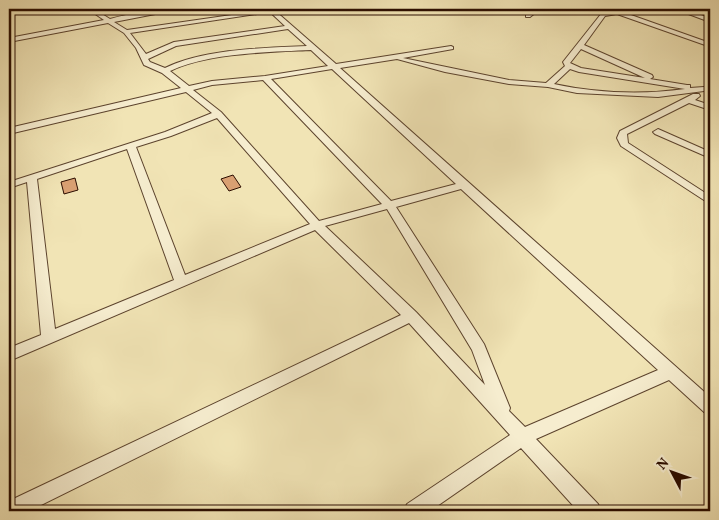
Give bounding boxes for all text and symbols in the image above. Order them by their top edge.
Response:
north arrow [646,448,696,498]
text: N [653,454,674,475]

